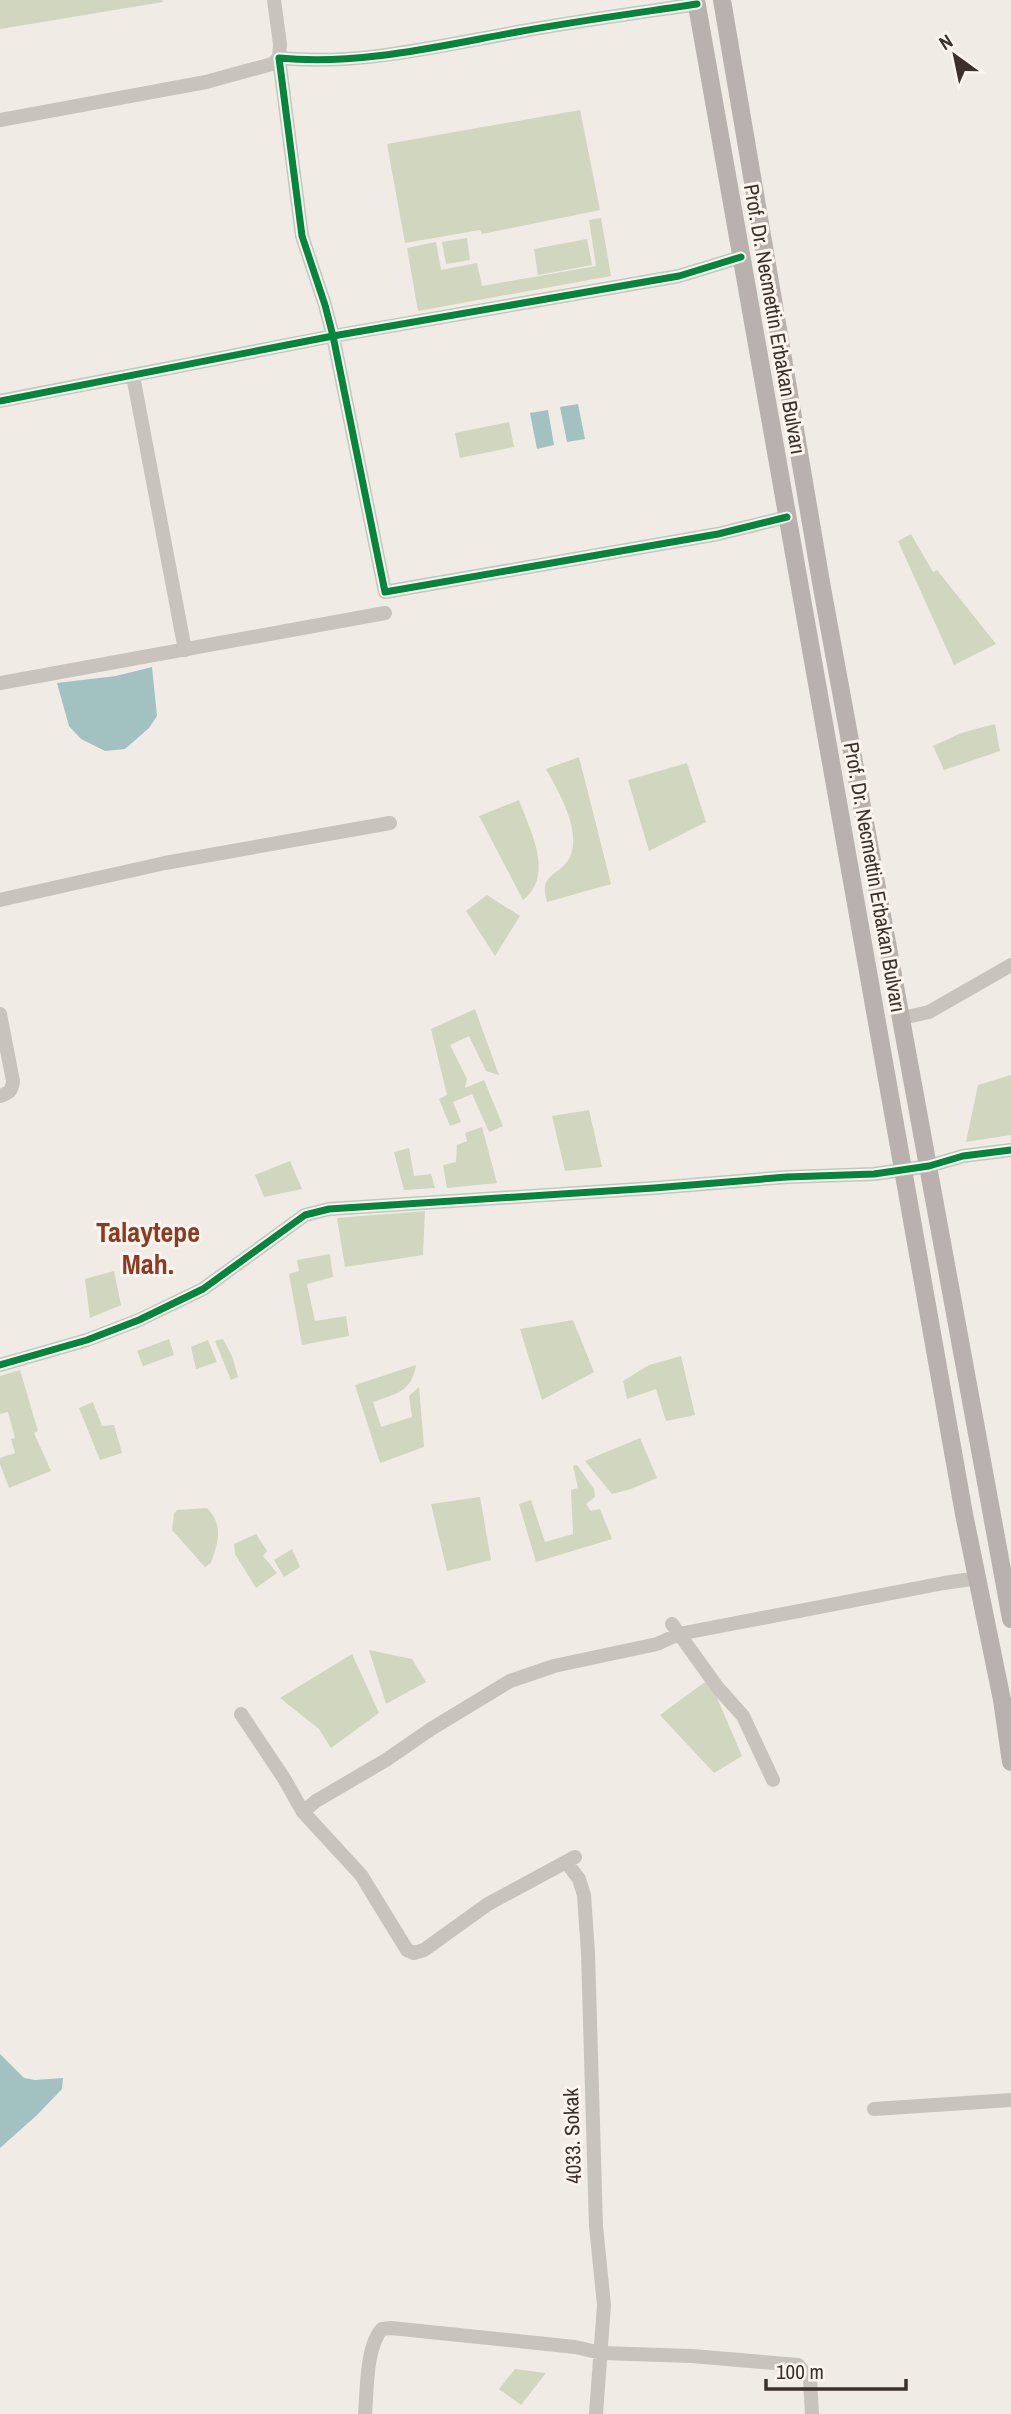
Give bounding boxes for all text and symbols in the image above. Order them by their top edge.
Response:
north arrow [920,21,990,91]
text: N [934,28,958,56]
street label: Prof. Dr. Necmettin Erbakan Bulvarı [737,182,813,456]
street label: Prof. Dr. Necmettin Erbakan Bulvarı [837,740,913,1014]
district label: Talaytepe Mah. [96,1213,200,1283]
street label: 4033. Sokak [556,2087,588,2184]
scale bar [766,2348,906,2392]
text: 100 m [776,2357,824,2386]

